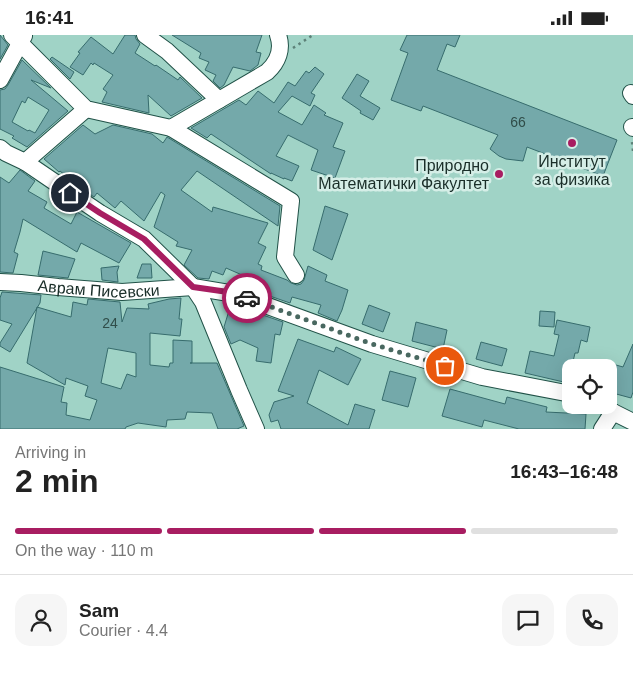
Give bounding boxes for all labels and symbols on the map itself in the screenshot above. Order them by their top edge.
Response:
house number: 66 [510,114,526,130]
marker: Институт за физика [566,137,578,149]
place label: Институт за физика [534,153,610,188]
place label: Природно Математички Факултет [318,157,490,192]
marker: Природно Математички Факултет [493,168,505,180]
pin [49,172,91,214]
courier [222,273,272,323]
street label: Аврам Писевски [37,276,160,301]
house number: 24 [102,315,118,331]
pin [424,345,466,387]

